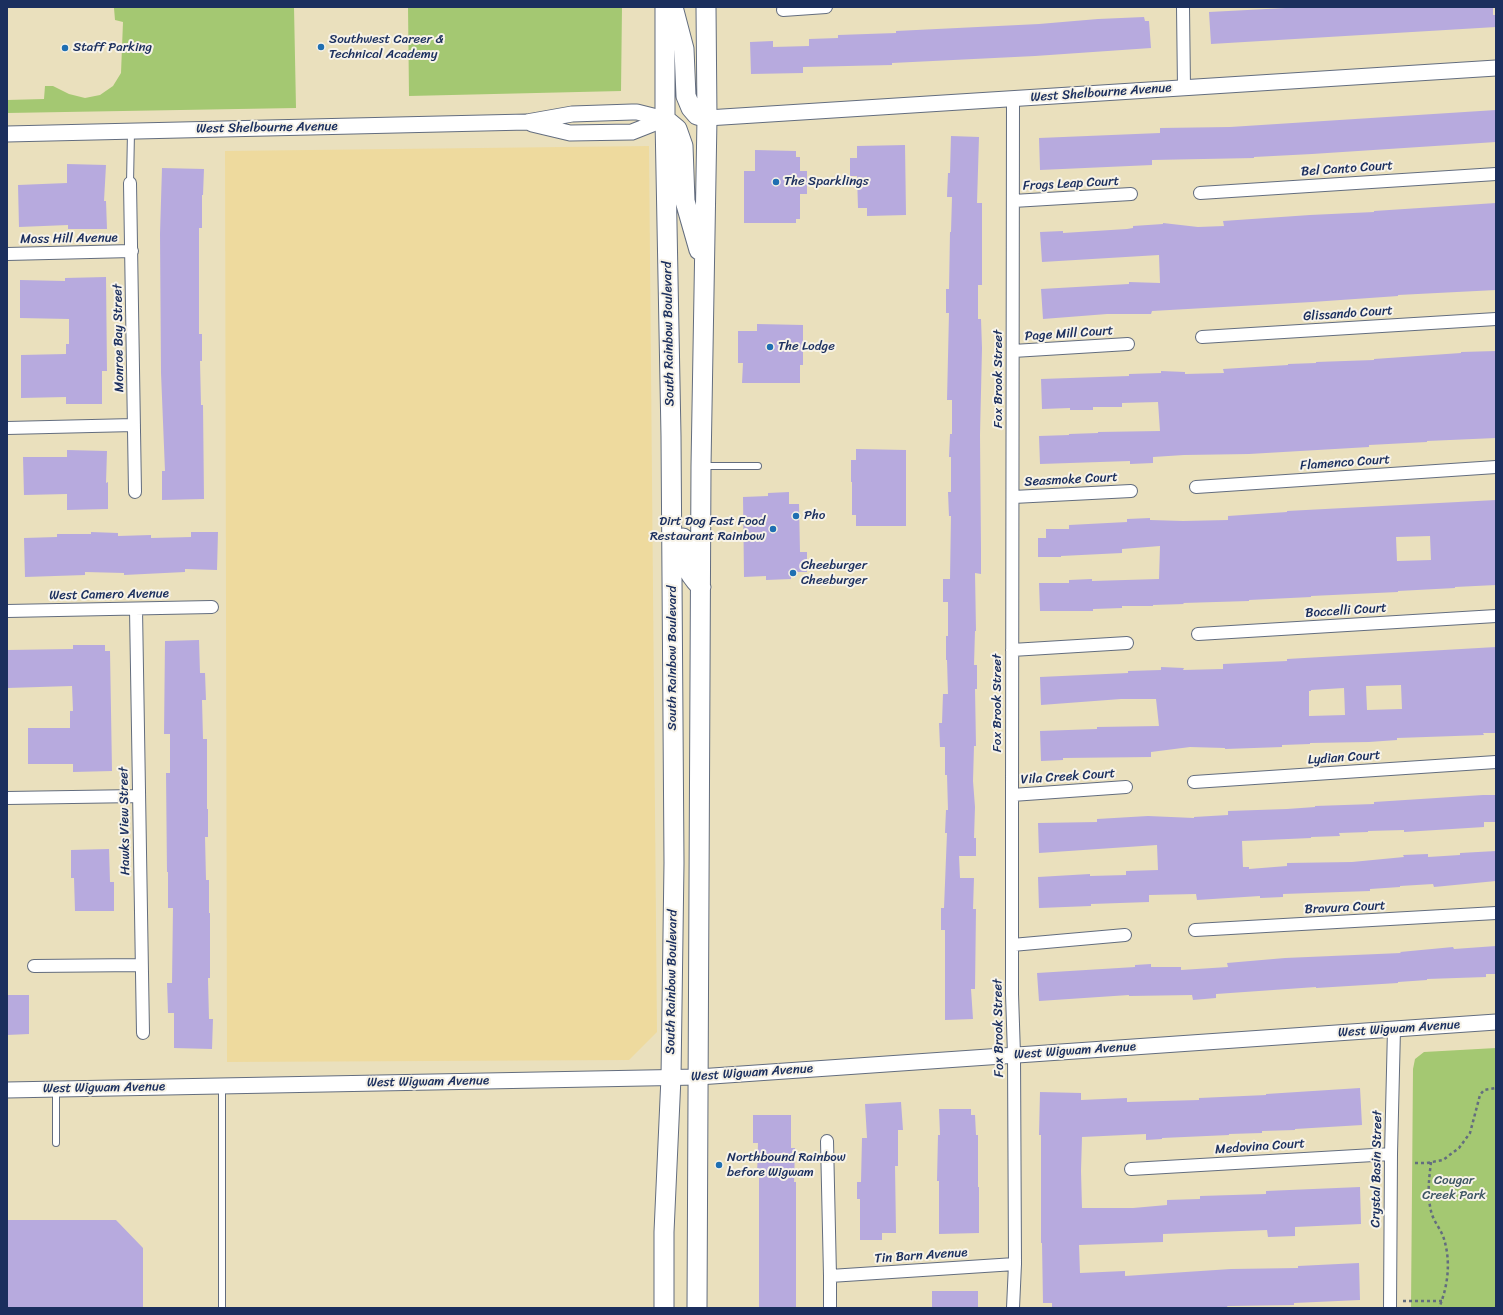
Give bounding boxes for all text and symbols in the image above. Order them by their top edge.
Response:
place label: Southwest Career & Technical Academy [329,32,443,63]
place label: Staff Parking [73,40,152,56]
marker: Southwest Career & Technical Academy [316,42,326,52]
marker: Staff Parking [60,43,70,53]
street label: West Shelbourne Avenue [1030,80,1172,106]
street label: West Shelbourne Avenue [196,119,338,137]
street label: Bel Canto Court [1301,158,1393,180]
place label: The Sparklings [784,174,869,190]
street label: Frogs Leap Court [1022,174,1120,194]
marker: The Sparklings [771,177,781,187]
street label: Moss Hill Avenue [20,230,118,248]
street label: South Rainbow Boulevard [660,261,678,407]
street label: Monroe Bay Street [110,284,128,392]
street label: Glissando Court [1303,303,1393,325]
street label: Page Mill Court [1024,323,1114,345]
street label: Fox Brook Street [991,330,1007,428]
place label: The Lodge [778,339,835,355]
marker: The Lodge [765,342,775,352]
street label: Flamenco Court [1300,452,1390,474]
street label: Seasmoke Court [1024,470,1118,490]
place label: Pho [804,508,825,524]
marker: Pho [791,511,801,521]
place label: Dirt Dog Fast Food Restaurant Rainbow [650,514,765,545]
marker: Dirt Dog Fast Food Restaurant Rainbow [768,524,778,534]
place label: Cheeburger Cheeburger [801,558,867,589]
marker: Cheeburger Cheeburger [788,568,798,578]
street label: West Camero Avenue [49,586,169,604]
street label: South Rainbow Boulevard [665,586,681,730]
street label: Boccelli Court [1305,600,1387,622]
street label: Fox Brook Street [990,654,1006,752]
street label: Lydian Court [1307,748,1381,768]
street label: Vila Creek Court [1020,766,1116,788]
street label: Hawks View Street [116,767,134,875]
street label: Bravura Court [1304,898,1386,918]
street label: South Rainbow Boulevard [663,909,681,1055]
street label: Fox Brook Street [990,979,1008,1077]
street label: West Wigwam Avenue [1337,1017,1461,1041]
street label: West Wigwam Avenue [1013,1039,1137,1063]
street label: West Wigwam Avenue [690,1061,814,1085]
street label: West Wigwam Avenue [367,1073,489,1091]
street label: West Wigwam Avenue [43,1079,165,1097]
street label: Crystal Basin Street [1368,1110,1386,1228]
street label: Medovina Court [1215,1136,1305,1158]
place label: Northbound Rainbow before Wigwam [727,1150,846,1181]
marker: Northbound Rainbow before Wigwam [714,1160,724,1170]
park label: Cougar Creek Park [1422,1173,1486,1204]
street label: Tin Barn Avenue [874,1245,968,1267]

